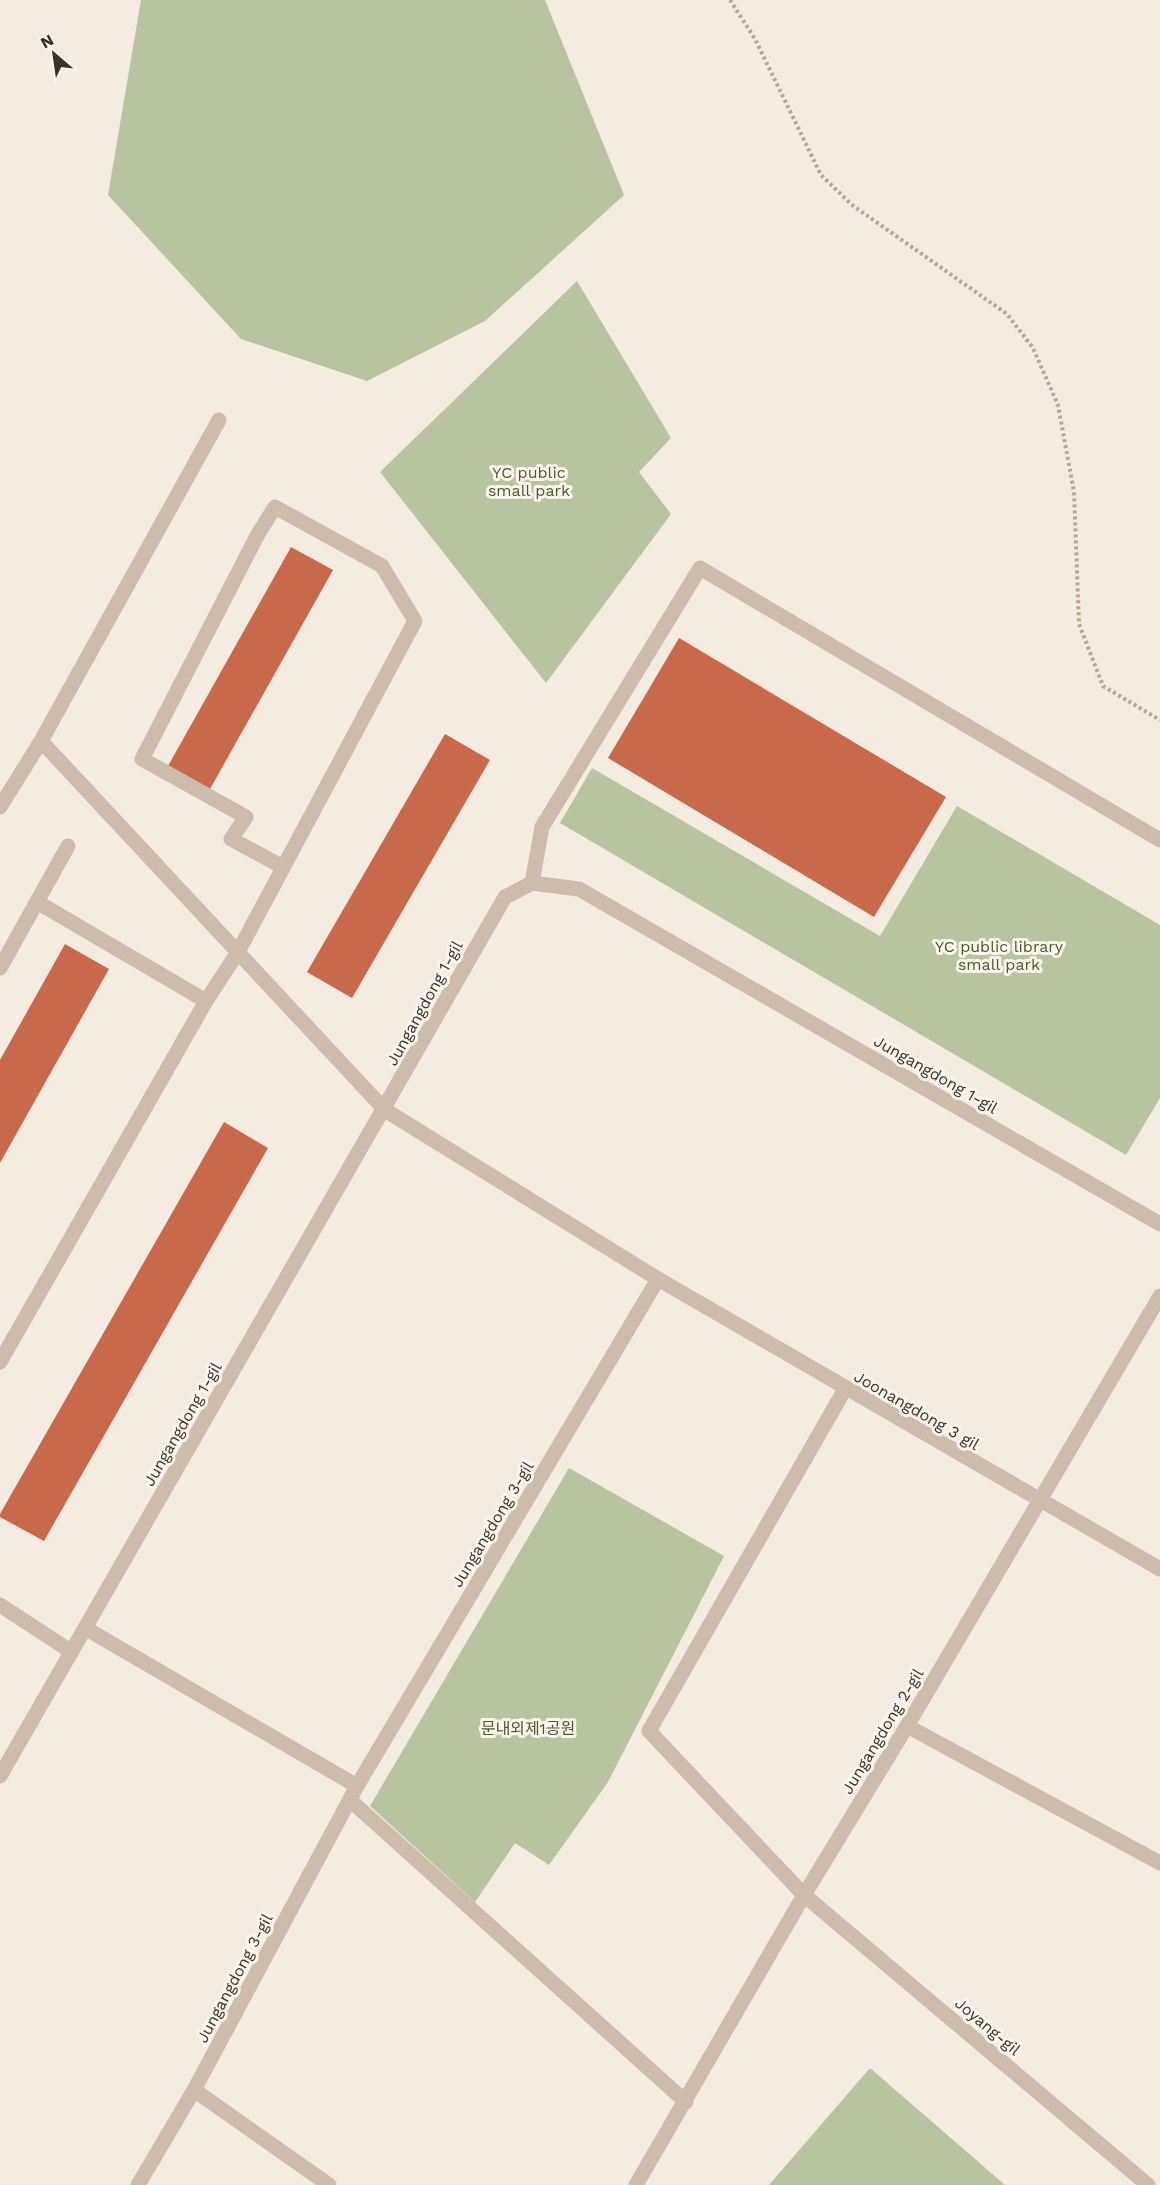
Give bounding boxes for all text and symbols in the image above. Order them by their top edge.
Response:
north arrow [24,24,84,84]
text: N [37,30,57,53]
park label: YC public small park [488,463,570,500]
street label: Jungangdong 1-gil [382,937,467,1069]
park label: YC public library small park [935,937,1064,974]
street label: Jungangdong 1-gil [870,1031,1001,1118]
street label: Jungangdong 1-gil [139,1359,226,1490]
street label: Joonangdong 3 gil [851,1367,983,1454]
street label: Jungangdong 3-gil [447,1458,538,1591]
street label: Jungangdong 2-gil [837,1665,927,1797]
park label: 문내외제1공원 [481,1719,575,1738]
street label: Jungangdong 3-gil [192,1910,277,2046]
street label: Joyang-gil [951,1994,1024,2059]

